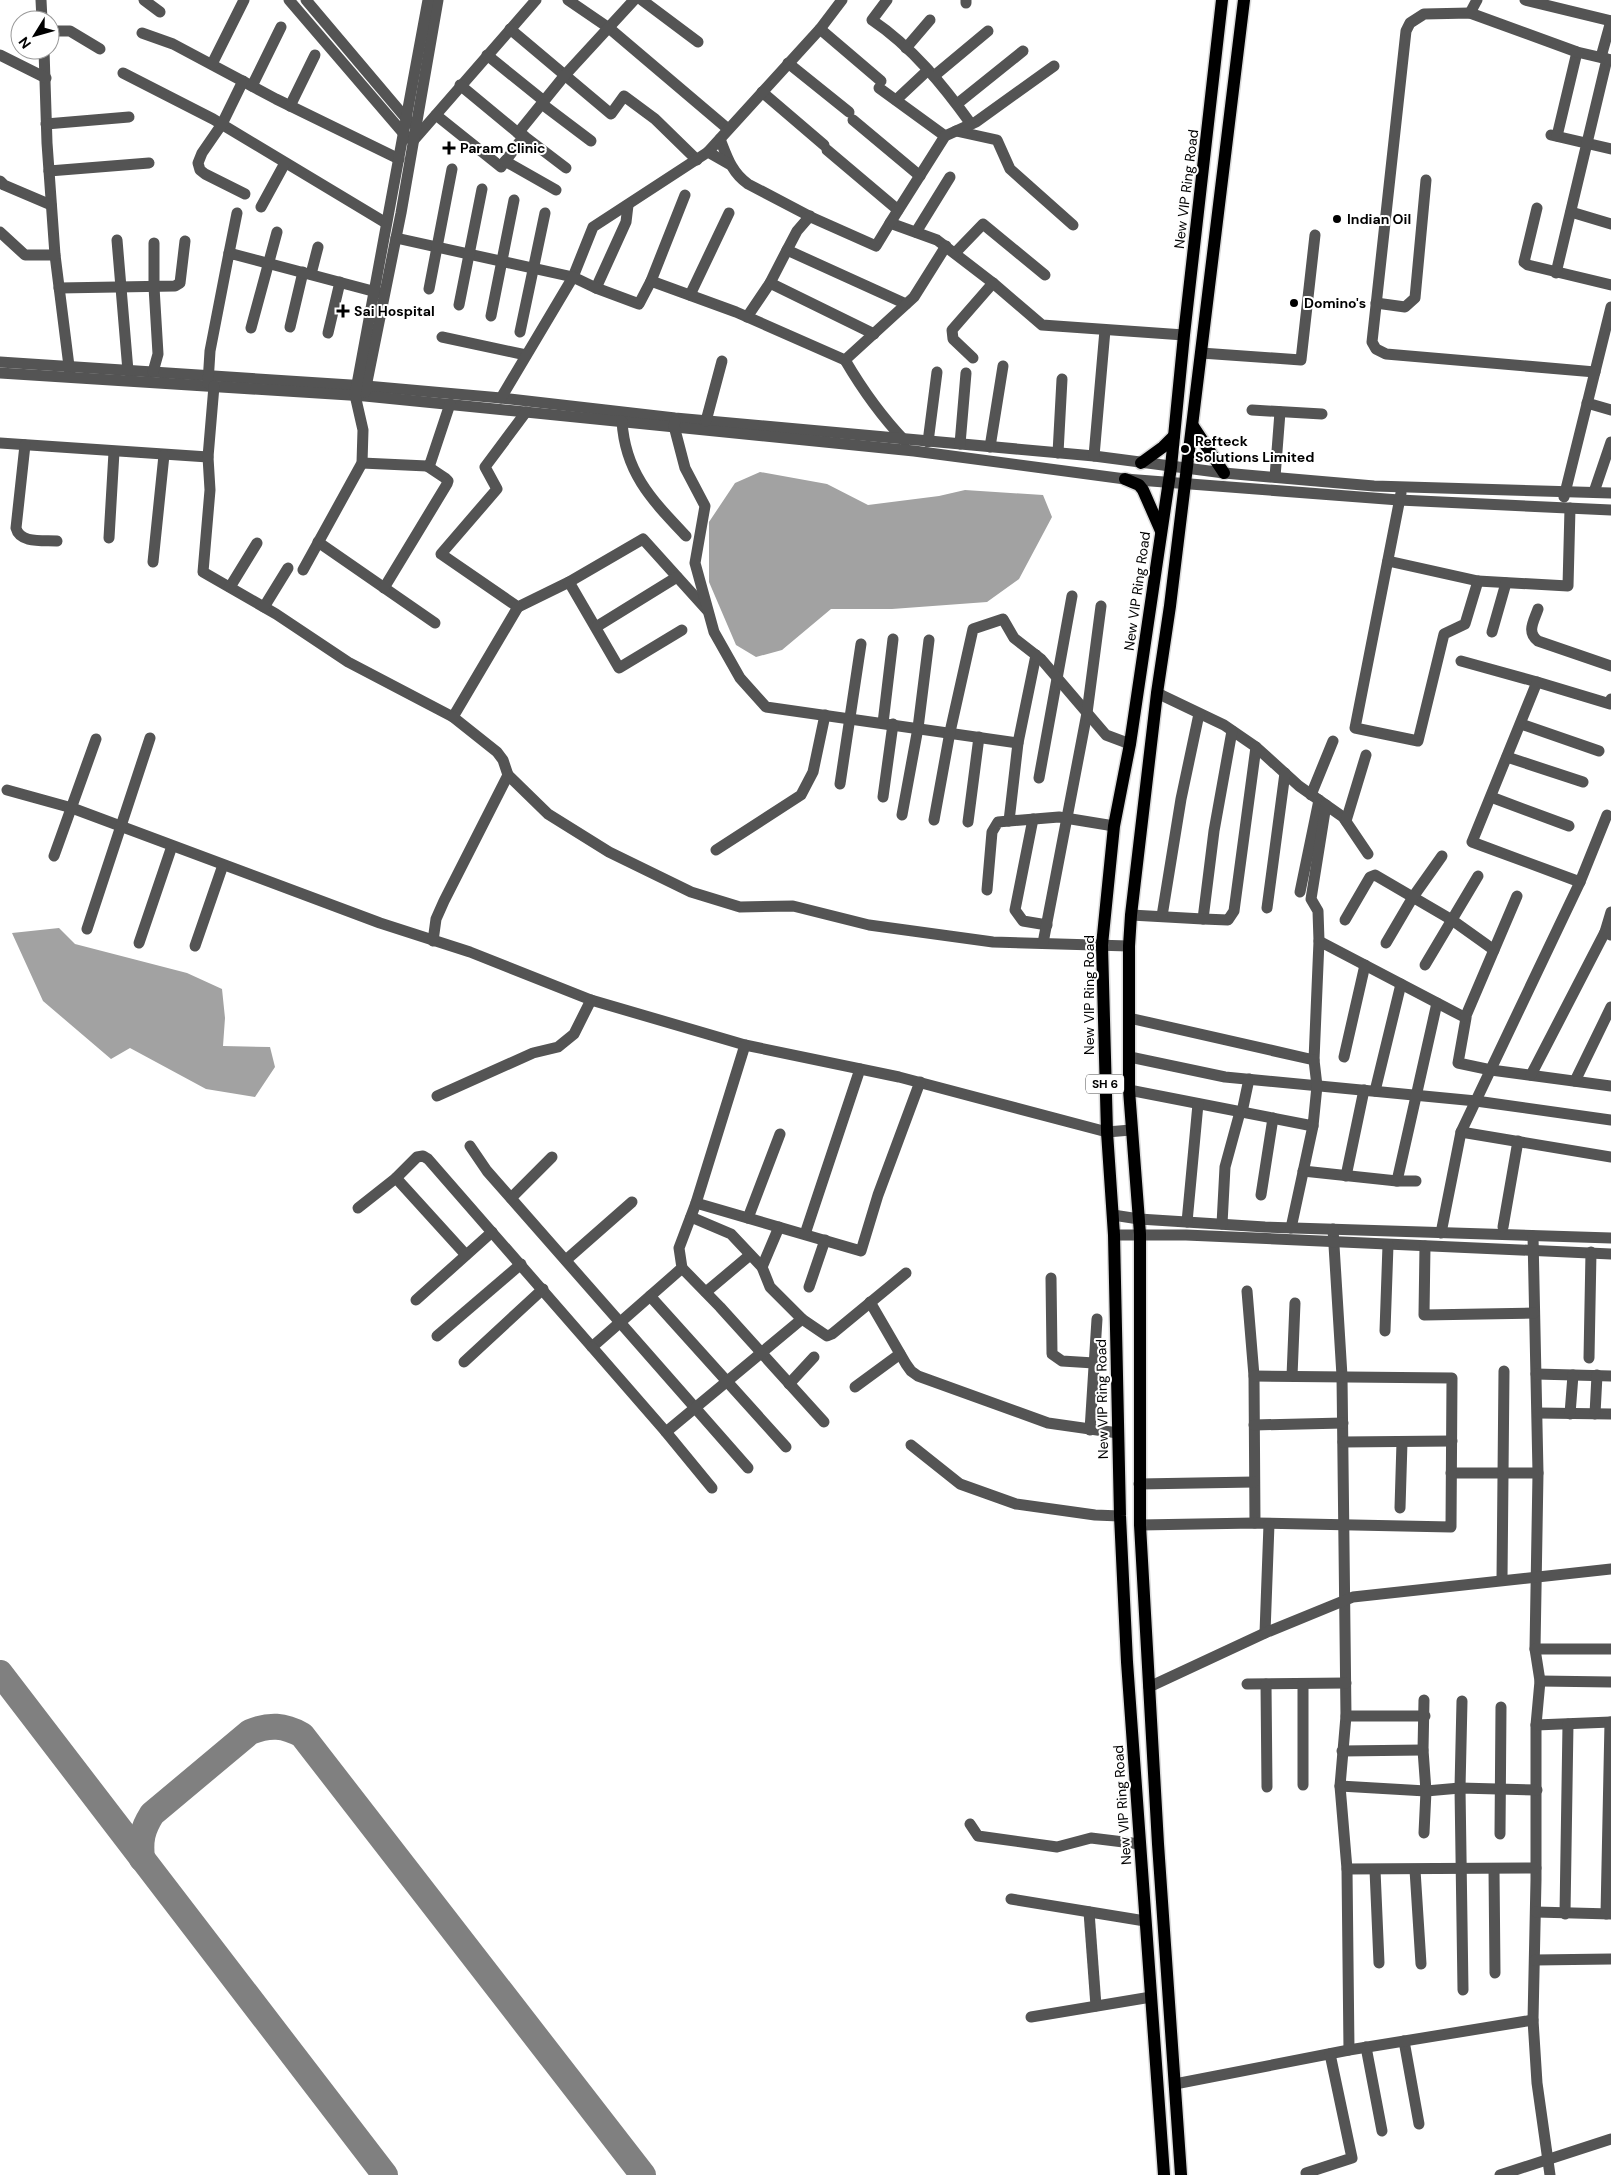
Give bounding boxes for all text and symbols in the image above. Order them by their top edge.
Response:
north arrow [10,10,60,60]
text: N [14,33,35,52]
street label: New VIP Ring Road [1170,128,1202,250]
place label: Param Clinic [460,139,546,157]
marker: Param Clinic [442,141,456,155]
place label: Indian Oil [1347,210,1411,228]
marker: Indian Oil [1331,213,1343,225]
place label: Domino's [1304,294,1366,312]
marker: Domino's [1288,297,1300,309]
place label: Sai Hospital [354,302,435,320]
marker: Sai Hospital [336,304,350,318]
place label: Refteck Solutions Limited [1195,432,1314,466]
marker: Refteck Solutions Limited [1179,443,1191,455]
street label: New VIP Ring Road [1120,530,1154,652]
street label: New VIP Ring Road [1080,935,1098,1055]
road number: SH 6 [1086,1074,1124,1094]
street label: New VIP Ring Road [1092,1339,1112,1459]
street label: New VIP Ring Road [1109,1744,1135,1866]

